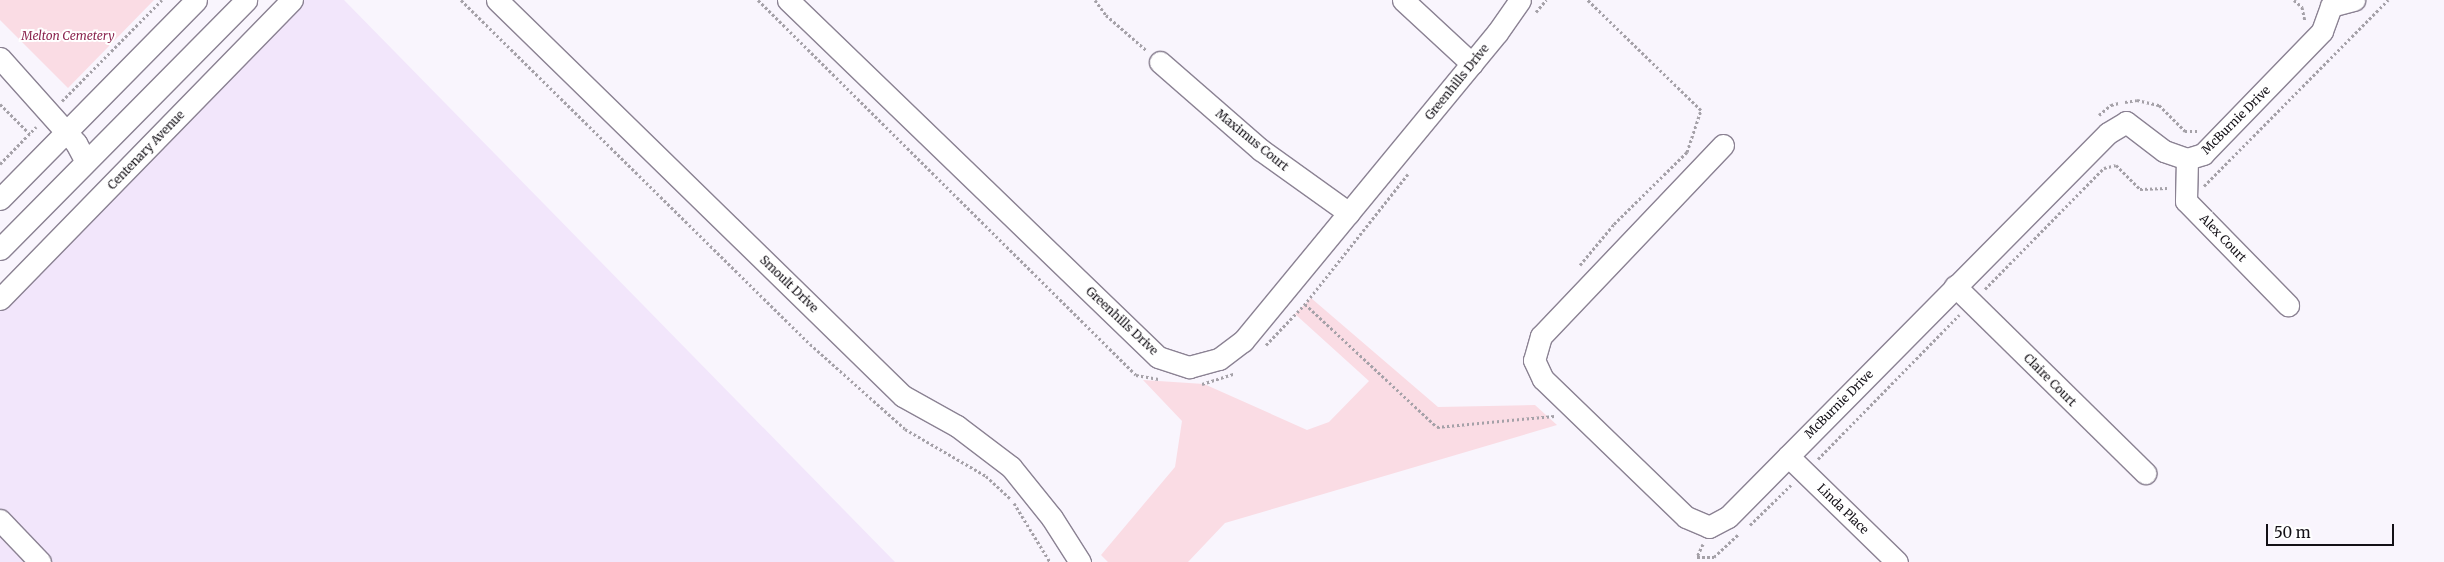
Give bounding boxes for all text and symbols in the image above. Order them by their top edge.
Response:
park label: Melton Cemetery [21,29,115,43]
street label: Greenhills Drive [1422,41,1492,123]
street label: McBurnie Drive [2199,83,2273,157]
street label: Maximus Court [1213,106,1291,174]
street label: Centenary Avenue [105,107,187,193]
street label: Alex Court [2197,211,2249,265]
street label: Smoult Drive [757,253,821,315]
street label: Greenhills Drive [1083,284,1161,358]
street label: Claire Court [2021,351,2079,409]
street label: McBurnie Drive [1802,367,1876,441]
street label: Linda Place [1814,481,1872,537]
scale bar [2269,514,2396,546]
text: 50 m [2274,523,2311,542]

